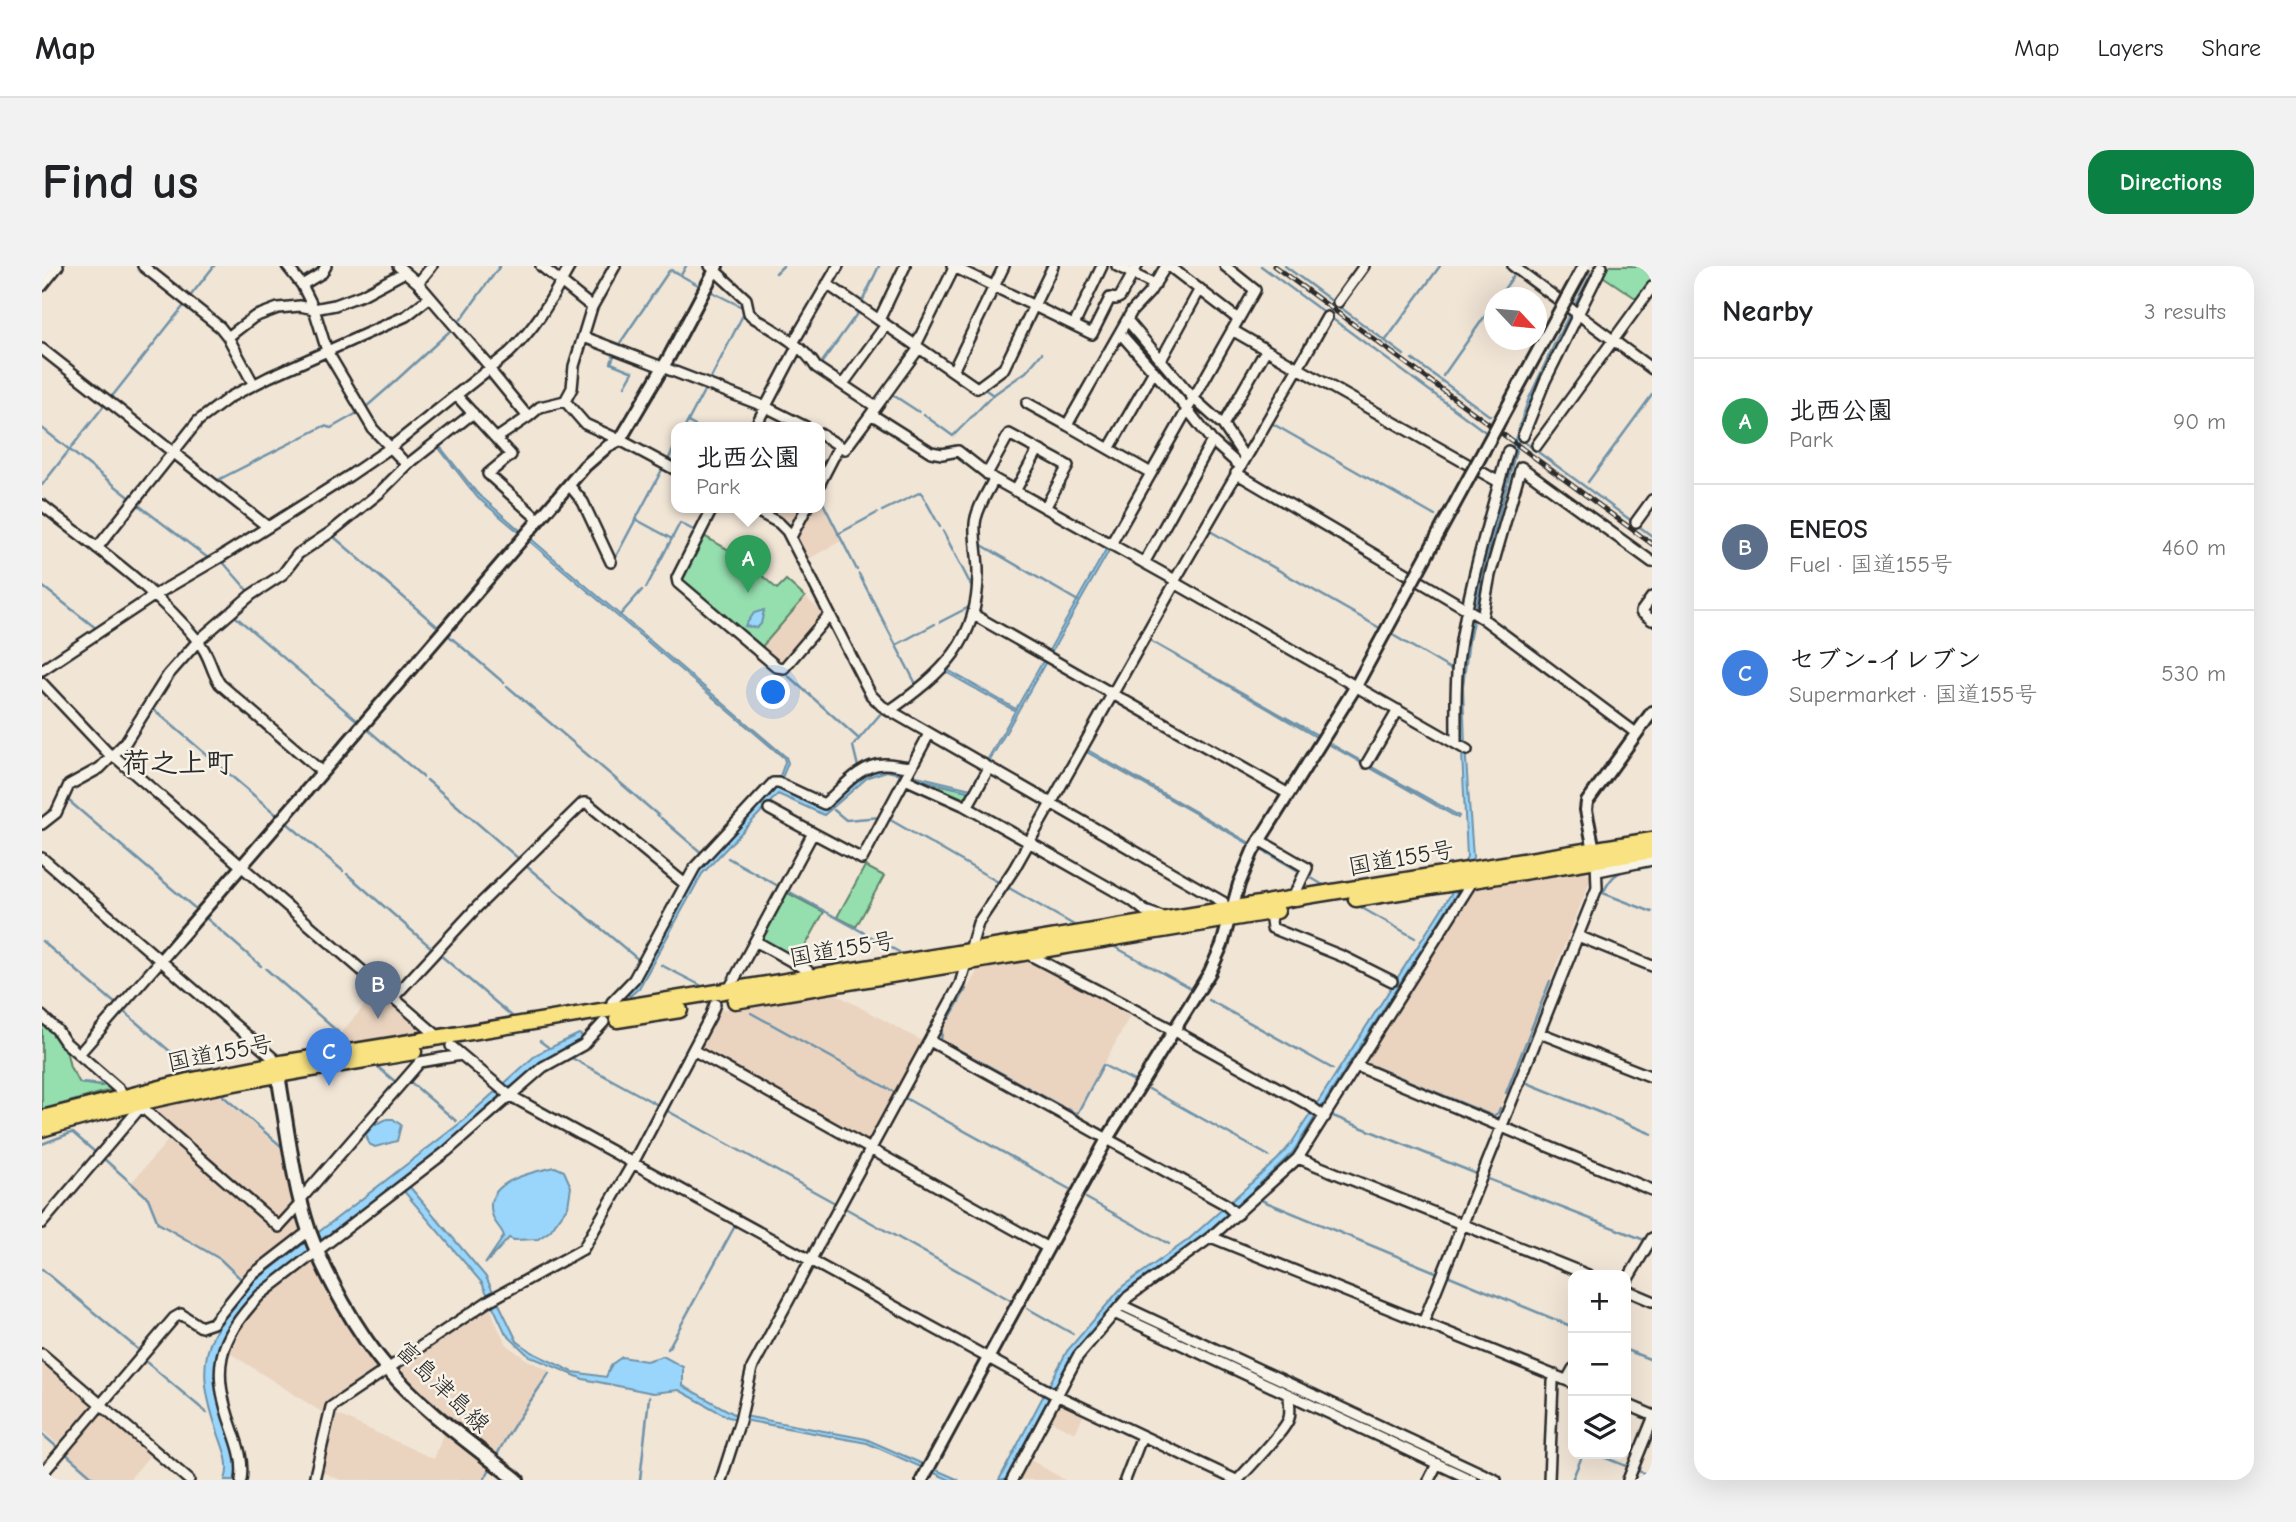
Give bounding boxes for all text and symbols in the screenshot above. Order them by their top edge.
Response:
text: Map [35,29,96,67]
text: Map [2014,34,2060,62]
text: Layers [2098,34,2163,62]
text: Share [2201,34,2261,62]
button: Directions [2088,150,2254,214]
text: Find us [42,154,198,210]
north arrow [1484,287,1547,350]
text: Nearby [1722,294,1813,329]
text: 3 results [2144,298,2226,325]
text: 北西公園 [1789,396,1893,426]
text: A [1739,408,1751,435]
text: 90 m [2173,408,2226,435]
popup [671,422,825,513]
text: Park [1789,426,1833,453]
text: 北西公園 [696,443,800,473]
text: Park [696,473,740,500]
text: ENEOS [1789,515,1868,545]
text: B [1738,534,1752,561]
text: 460 m [2162,534,2226,561]
pin: A [725,535,771,593]
text: Fuel · 国道155号 [1789,551,1953,578]
text: セブン-イレブン [1789,645,1982,675]
text: C [1738,660,1752,687]
text: 530 m [2161,660,2226,687]
your location [756,675,790,709]
text: Supermarket · 国道155号 [1789,681,2038,708]
district label: 荷之上町 [122,747,234,779]
street label: 国道155号 [1346,835,1456,881]
street label: 国道155号 [787,926,897,972]
pin: B [355,961,401,1019]
pin: C [306,1028,352,1086]
street label: 国道155号 [165,1029,275,1077]
map controls [1568,1270,1631,1459]
button: + [1568,1270,1631,1333]
button: − [1568,1333,1631,1396]
street label: 富島津島線 [390,1335,496,1439]
button: layers [1568,1396,1631,1459]

